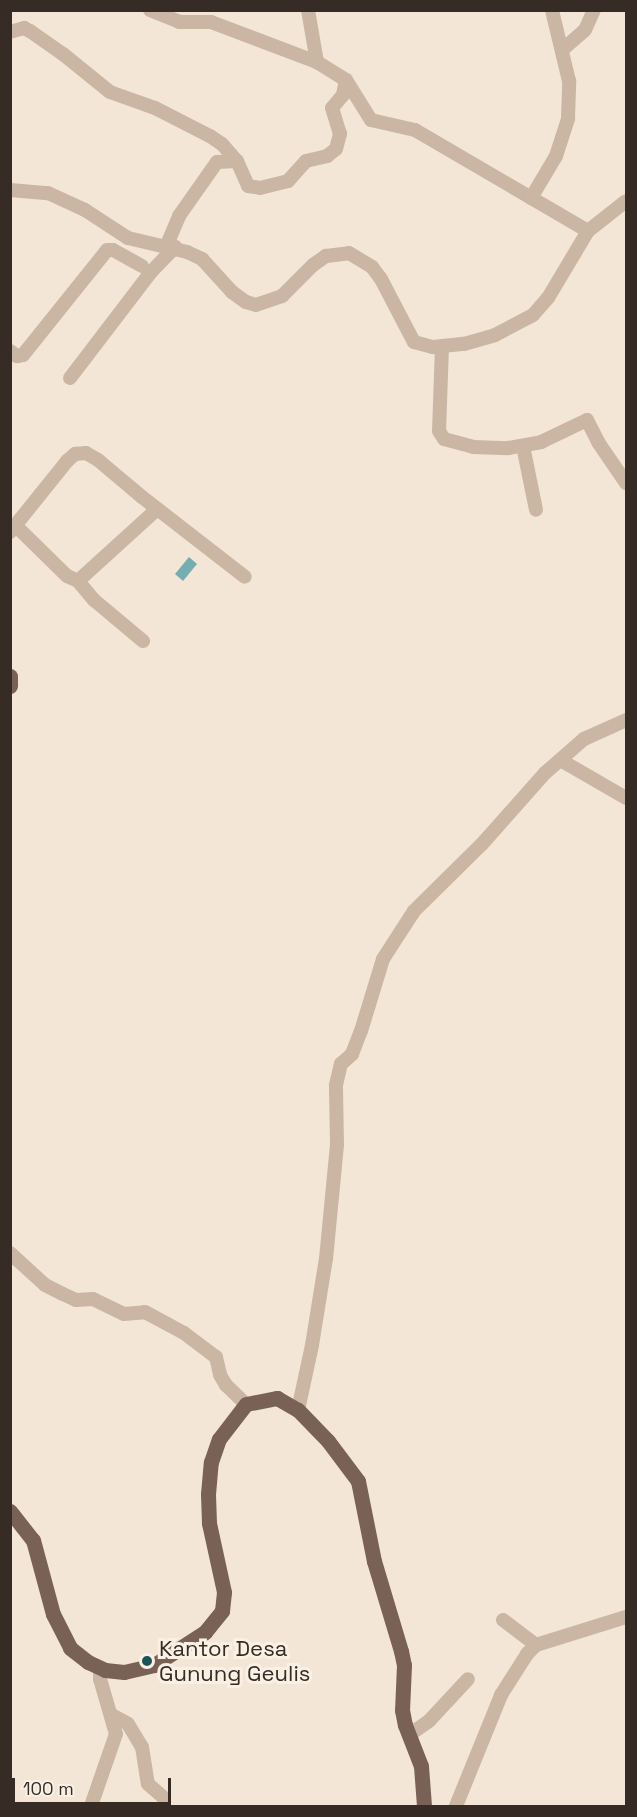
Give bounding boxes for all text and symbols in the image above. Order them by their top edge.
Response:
place label: Kantor Desa Gunung Geulis [159,1635,310,1687]
marker: Kantor Desa Gunung Geulis [140,1654,154,1668]
scale bar [15,1766,174,1804]
text: 100 m [23,1777,74,1800]

